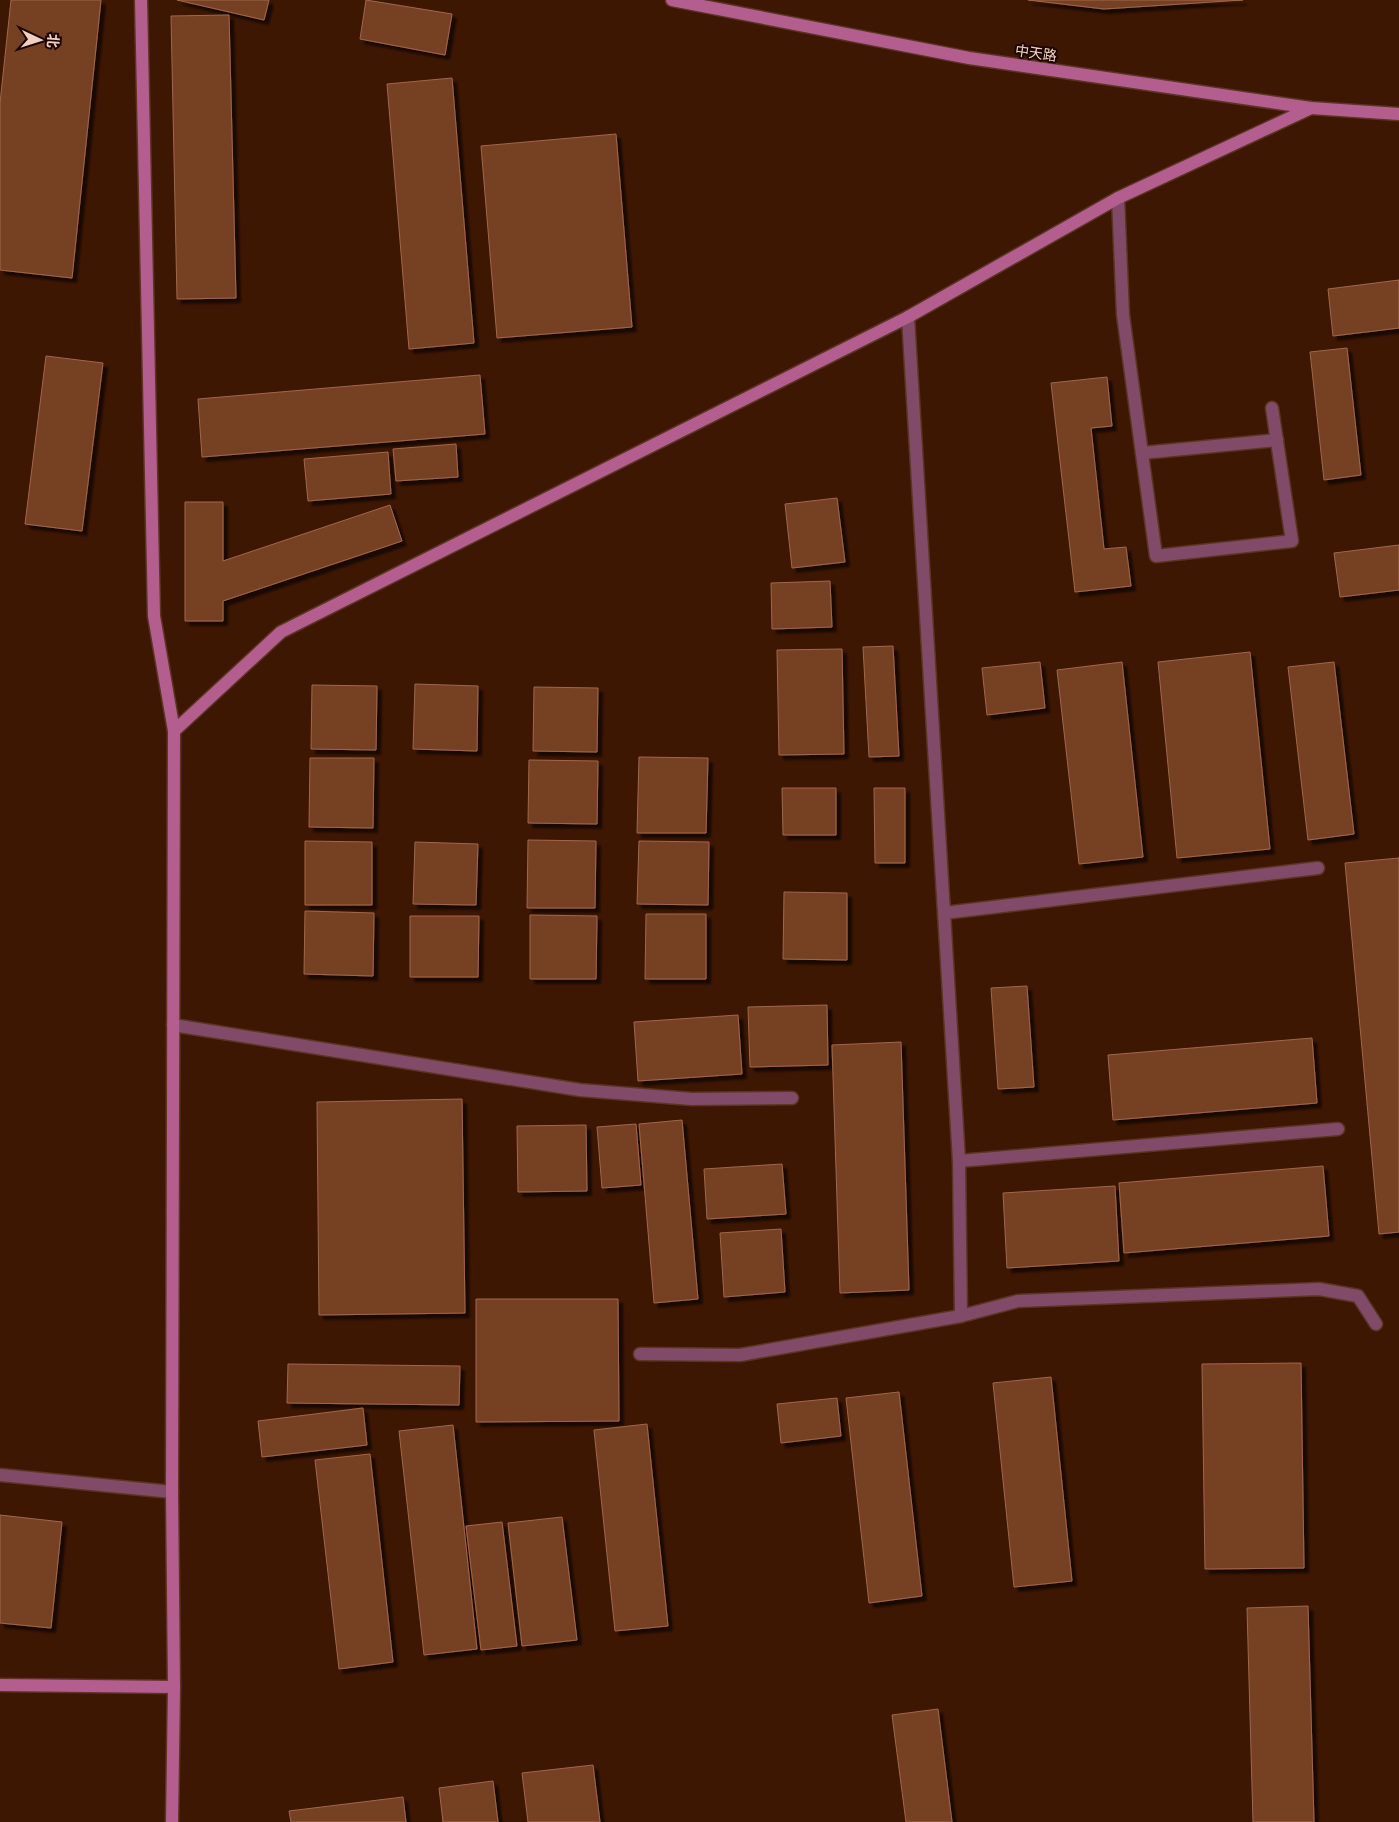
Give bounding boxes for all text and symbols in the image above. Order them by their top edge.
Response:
north arrow [15,15,65,65]
text: 北 [44,33,62,49]
street label: 中天路 [1014,41,1058,65]

